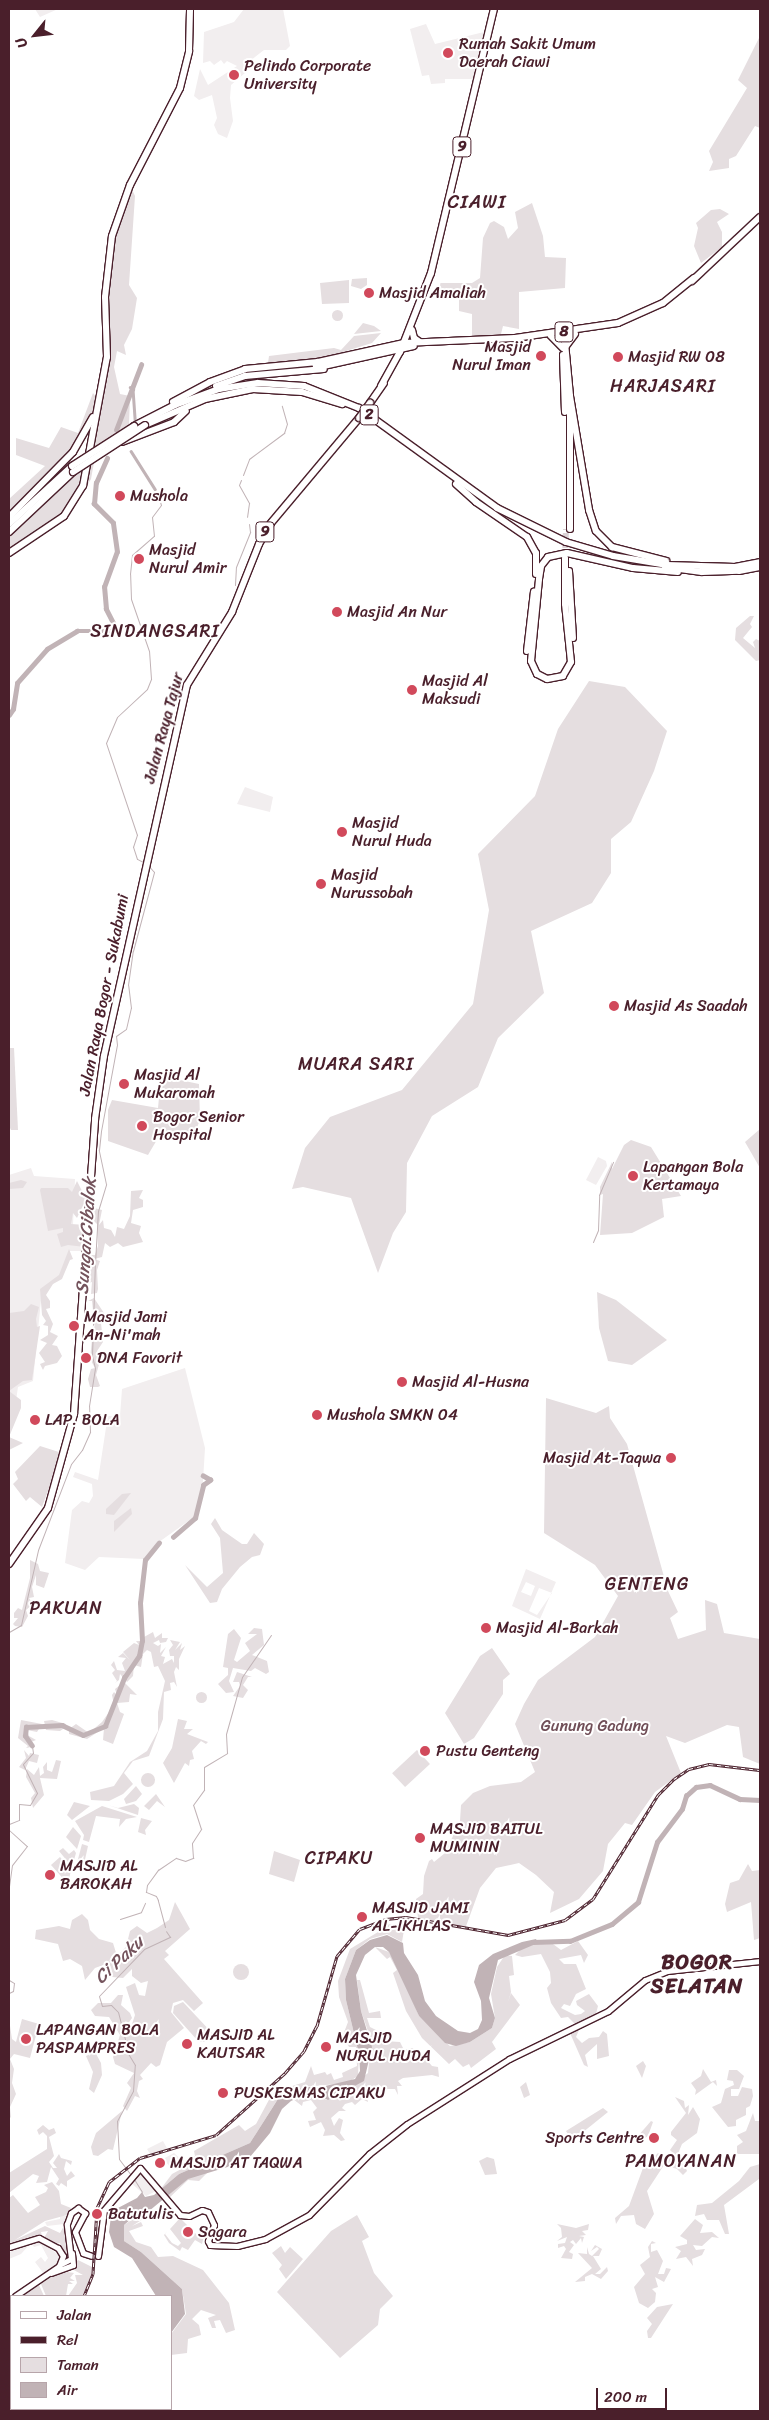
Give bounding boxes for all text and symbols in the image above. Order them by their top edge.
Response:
north arrow [10,10,60,60]
text: U [8,32,35,53]
place label: Rumah Sakit Umum Daerah Ciawi [459,34,596,72]
marker: Rumah Sakit Umum Daerah Ciawi [441,46,455,60]
place label: Pelindo Corporate University [244,56,371,94]
marker: Pelindo Corporate University [228,69,240,81]
road number: 9 [452,134,472,160]
district label: CIAWI [448,191,506,213]
place label: Masjid Amaliah [379,283,486,303]
marker: Masjid Amaliah [363,287,375,299]
road number: 8 [554,320,574,344]
place label: Masjid Nurul Iman [452,337,531,375]
place label: Masjid RW 08 [628,347,725,367]
marker: Masjid Nurul Iman [535,350,547,362]
marker: Masjid RW 08 [612,351,624,363]
district label: HARJASARI [609,375,717,397]
road number: 2 [359,402,379,428]
place label: Mushola [130,486,188,506]
marker: Mushola [114,490,126,502]
road number: 9 [255,520,275,544]
place label: Masjid Nurul Amir [149,540,226,578]
marker: Masjid Nurul Amir [133,553,145,565]
place label: Masjid An Nur [347,602,447,622]
marker: Masjid An Nur [331,606,343,618]
district label: SINDANGSARI [90,620,220,642]
street label: Jalan Raya Tajur [140,670,188,786]
place label: Masjid Al Maksudi [422,671,488,709]
marker: Masjid Al Maksudi [406,684,418,696]
place label: Masjid Nurul Huda [352,813,432,851]
marker: Masjid Nurul Huda [336,826,348,838]
place label: Masjid Nurussobah [331,865,413,903]
marker: Masjid Nurussobah [315,878,327,890]
street label: Jalan Raya Bogor - Sukabumi [75,893,133,1097]
place label: Masjid As Saadah [624,996,748,1016]
marker: Masjid As Saadah [608,1000,620,1012]
district label: MUARA SARI [298,1053,414,1075]
place label: Masjid Al Mukaromah [134,1065,215,1103]
marker: Masjid Al Mukaromah [118,1078,130,1090]
place label: Bogor Senior Hospital [153,1107,244,1145]
marker: Bogor Senior Hospital [135,1119,149,1133]
place label: Lapangan Bola Kertamaya [643,1157,743,1195]
marker: Lapangan Bola Kertamaya [627,1170,639,1182]
water label: Sungai Cibalok [71,1177,101,1295]
place label: Masjid Jami An-Ni'mah [84,1307,167,1345]
marker: Masjid Jami An-Ni'mah [68,1320,80,1332]
place label: DNA Favorit [97,1348,182,1368]
marker: DNA Favorit [79,1351,93,1365]
place label: Masjid Al-Husna [412,1372,529,1392]
marker: Masjid Al-Husna [396,1376,408,1388]
place label: Mushola SMKN 04 [327,1405,458,1425]
marker: Mushola SMKN 04 [311,1409,323,1421]
place label: LAP. BOLA [45,1410,120,1430]
marker: LAP. BOLA [29,1414,41,1426]
place label: Masjid At-Taqwa [543,1448,661,1468]
marker: Masjid At-Taqwa [665,1452,677,1464]
district label: GENTENG [604,1573,690,1595]
district label: PAKUAN [28,1597,104,1619]
place label: Masjid Al-Barkah [496,1618,619,1638]
marker: Masjid Al-Barkah [480,1622,492,1634]
park label: Gunung Gadung [541,1716,649,1736]
place label: Pustu Genteng [436,1741,540,1761]
marker: Pustu Genteng [418,1744,432,1758]
place label: MASJID BAITUL MUMININ [430,1819,541,1857]
marker: MASJID BAITUL MUMININ [414,1832,426,1844]
district label: CIPAKU [304,1847,374,1869]
place label: MASJID AL BAROKAH [60,1856,138,1894]
marker: MASJID AL BAROKAH [44,1869,56,1881]
place label: MASJID JAMI AL-IKHLAS [372,1898,468,1936]
marker: MASJID JAMI AL-IKHLAS [356,1911,368,1923]
water label: Ci Paku [90,1932,148,1988]
district label: BOGOR SELATAN [650,1949,744,1999]
place label: LAPANGAN BOLA PASPAMPRES [36,2020,159,2058]
place label: MASJID AL KAUTSAR [197,2025,275,2063]
place label: MASJID NURUL HUDA [336,2028,431,2066]
marker: LAPANGAN BOLA PASPAMPRES [20,2033,32,2045]
marker: MASJID AL KAUTSAR [181,2038,193,2050]
marker: MASJID NURUL HUDA [320,2041,332,2053]
place label: PUSKESMAS CIPAKU [234,2083,386,2103]
marker: PUSKESMAS CIPAKU [216,2086,230,2100]
place label: Sports Centre [544,2128,644,2148]
marker: Sports Centre [648,2132,660,2144]
district label: PAMOYANAN [624,2150,738,2172]
place label: MASJID AT TAQWA [170,2153,304,2173]
marker: MASJID AT TAQWA [154,2157,166,2169]
place label: Batutulis [108,2204,174,2224]
marker: Batutulis [90,2207,104,2221]
place label: Sagara [198,2222,247,2242]
marker: Sagara [182,2226,194,2238]
legend [10,2295,172,2410]
text: Jalan [57,2302,91,2328]
text: Rel [57,2327,78,2353]
text: Taman [57,2352,99,2378]
text: Air [57,2377,77,2403]
scale bar [599,2378,670,2410]
text: 200 m [604,2384,647,2410]

